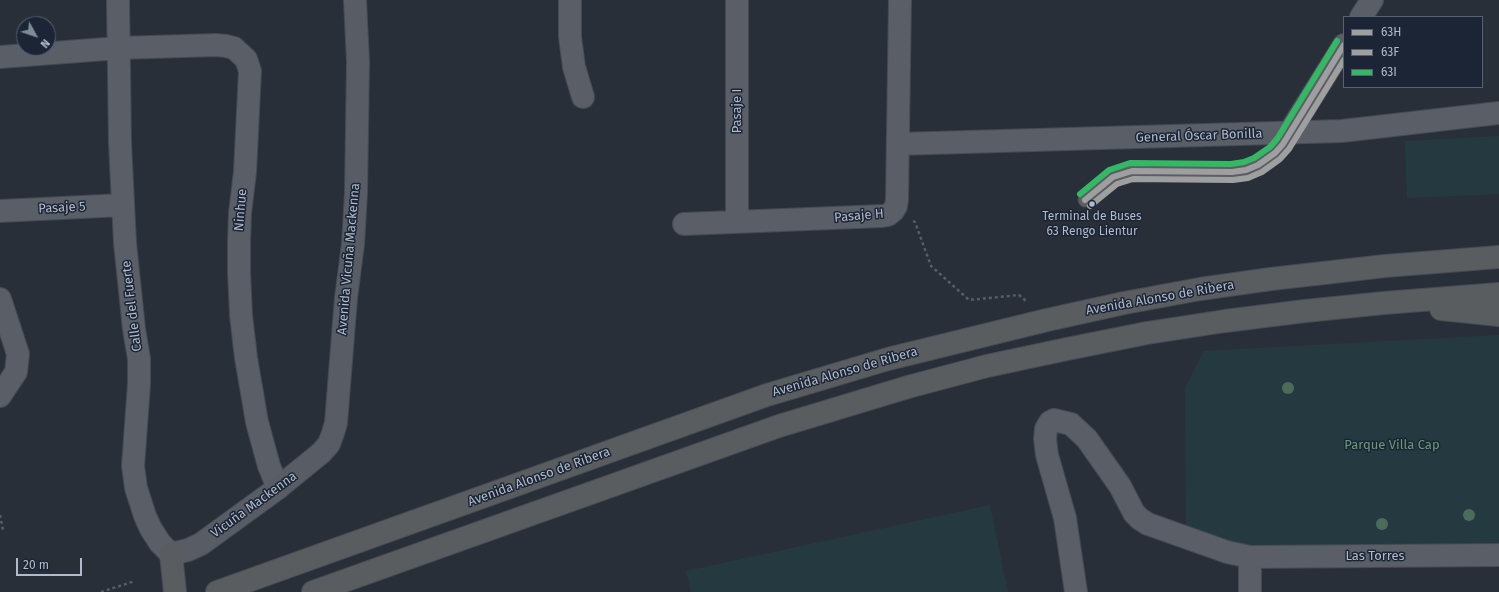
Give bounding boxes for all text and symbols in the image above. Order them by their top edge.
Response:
north arrow [16,16,56,56]
legend [1343,16,1483,88]
text: 63H [1381,25,1401,39]
text: N [37,36,52,50]
text: 63F [1381,45,1399,59]
text: 63I [1381,65,1397,79]
street label: Pasaje I [729,89,745,133]
street label: General Óscar Bonilla [1135,126,1263,146]
street label: Avenida Vicuña Mackenna [335,182,363,336]
street label: Ninhue [231,188,251,232]
street label: Pasaje 5 [38,199,86,217]
marker: Terminal de Buses 63 Rengo Lientur [1087,199,1097,209]
street label: Pasaje H [834,206,884,226]
place label: Terminal de Buses 63 Rengo Lientur [1042,210,1142,238]
street label: Calle del Fuerte [119,260,145,352]
street label: Avenida Alonso de Ribera [1085,277,1235,319]
street label: Avenida Alonso de Ribera [771,344,919,400]
park label: Parque Villa Cap [1344,437,1440,453]
street label: Avenida Alonso de Ribera [466,444,612,510]
street label: Vicuña Mackenna [208,469,300,541]
street label: Las Torres [1345,548,1405,564]
scale bar [18,550,84,576]
text: 20 m [23,558,49,572]

